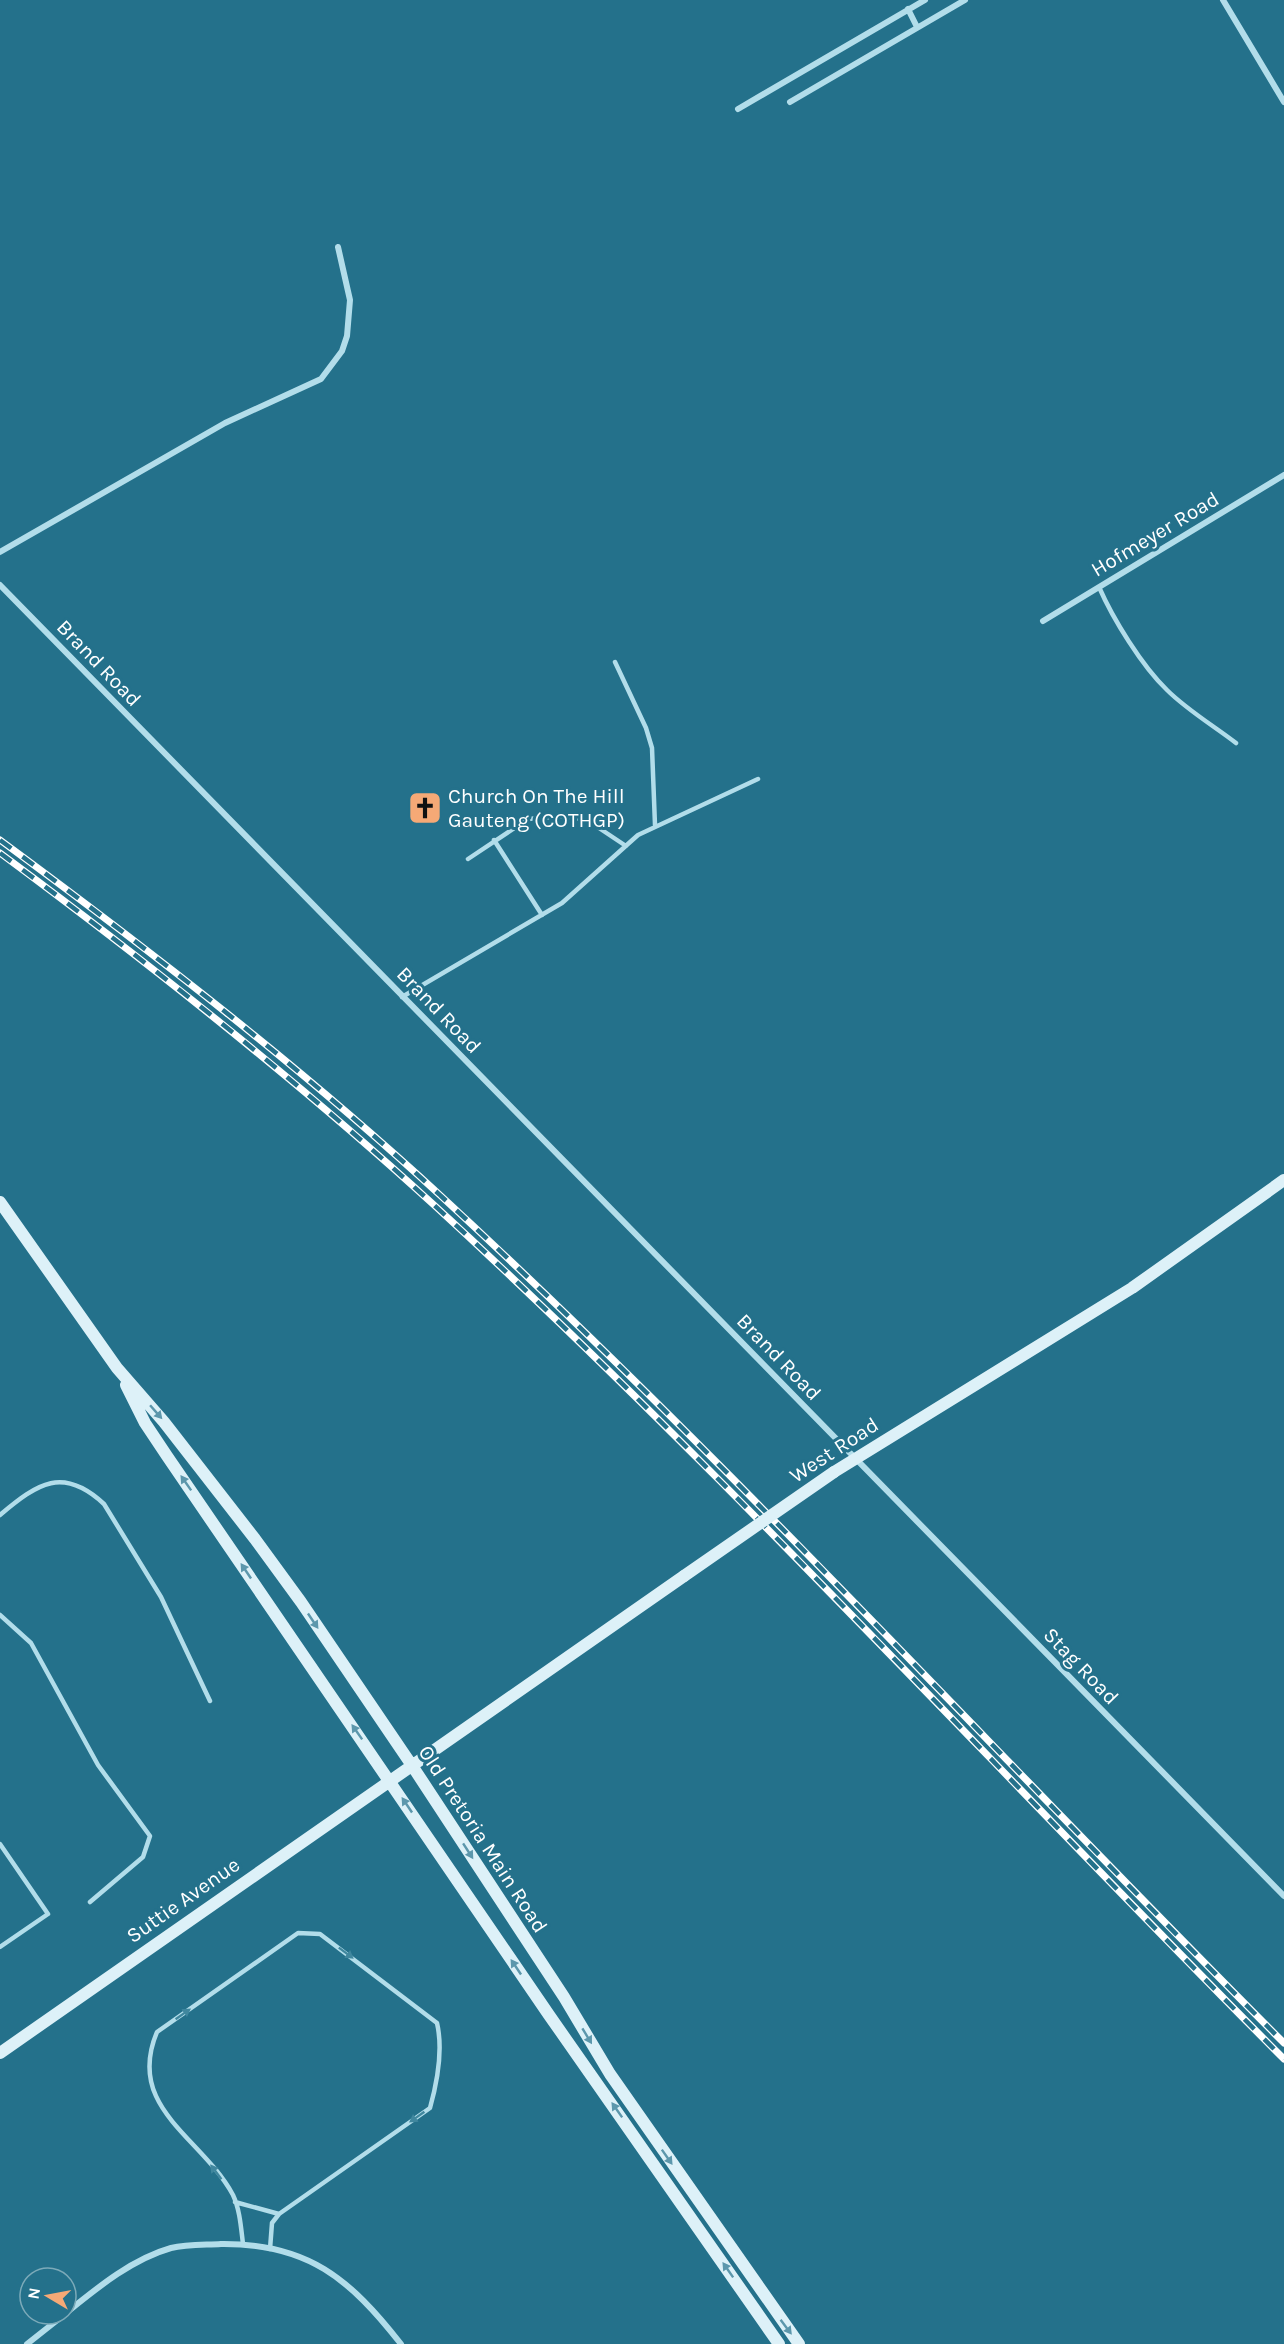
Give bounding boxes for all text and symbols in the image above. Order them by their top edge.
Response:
street label: Hofmeyer Road [1087,486,1223,582]
street label: Brand Road [52,615,146,711]
place label: Church On The Hill Gauteng (COTHGP) [448,784,625,832]
church icon: Church On The Hill Gauteng (COTHGP) [407,790,443,826]
street label: Brand Road [392,962,486,1058]
street label: Brand Road [732,1309,826,1405]
one-way arrow [149,1404,162,1419]
street label: West Road [785,1412,883,1488]
one-way arrow [180,1476,192,1492]
one-way arrow [241,1563,252,1579]
one-way arrow [307,1612,319,1628]
street label: Stag Road [1039,1623,1123,1709]
one-way arrow [351,1724,363,1740]
street label: Old Pretoria Main Road [414,1741,552,1937]
one-way arrow [402,1797,413,1813]
one-way arrow [463,1843,474,1859]
street label: Suttie Avenue [122,1852,244,1948]
one-way arrow [337,1947,353,1959]
one-way arrow [511,1958,522,1975]
one-way arrow [175,2009,191,2020]
one-way arrow [581,2028,592,2044]
one-way arrow [611,2103,623,2119]
one-way arrow [410,2111,426,2123]
one-way arrow [661,2148,673,2164]
one-way arrow [210,2164,222,2179]
one-way arrow [722,2263,734,2279]
north arrow [18,2266,78,2326]
text: N [23,2286,44,2301]
one-way arrow [779,2319,792,2335]

